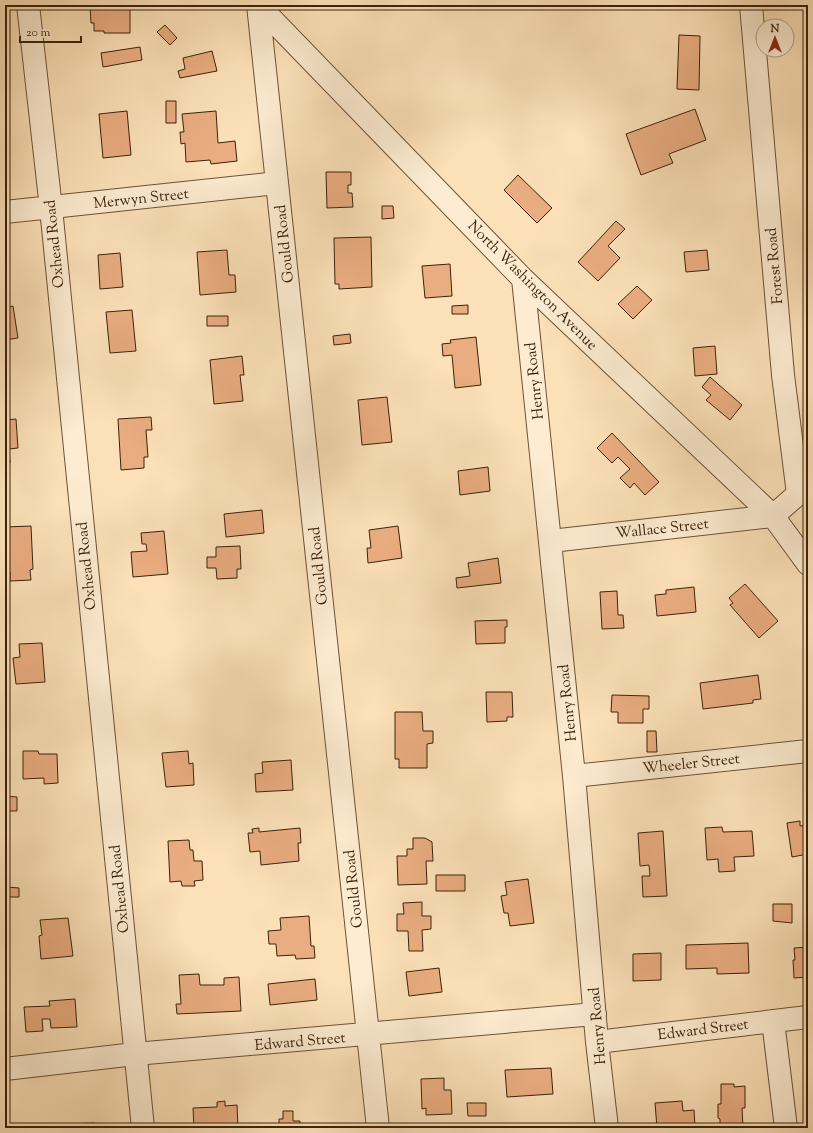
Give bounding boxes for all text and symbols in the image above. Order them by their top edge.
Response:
scale bar [20,18,81,44]
north arrow [755,18,795,58]
text: N [770,21,780,37]
text: 20 m [26,24,51,42]
street label: Merwyn Street [92,184,190,215]
street label: Oxhead Road [40,198,71,289]
street label: Gould Road [271,203,300,284]
street label: North Washington Avenue [462,216,602,356]
street label: Forest Road [762,226,789,305]
street label: Henry Road [521,341,550,421]
street label: Wallace Street [615,514,710,545]
street label: Oxhead Road [72,520,103,611]
street label: Gould Road [305,525,334,606]
street label: Henry Road [554,663,583,743]
street label: Wheeler Street [641,749,741,780]
street label: Oxhead Road [105,843,136,934]
street label: Gould Road [340,848,369,929]
street label: Henry Road [585,986,612,1065]
street label: Edward Street [657,1015,750,1046]
street label: Edward Street [254,1028,347,1057]

